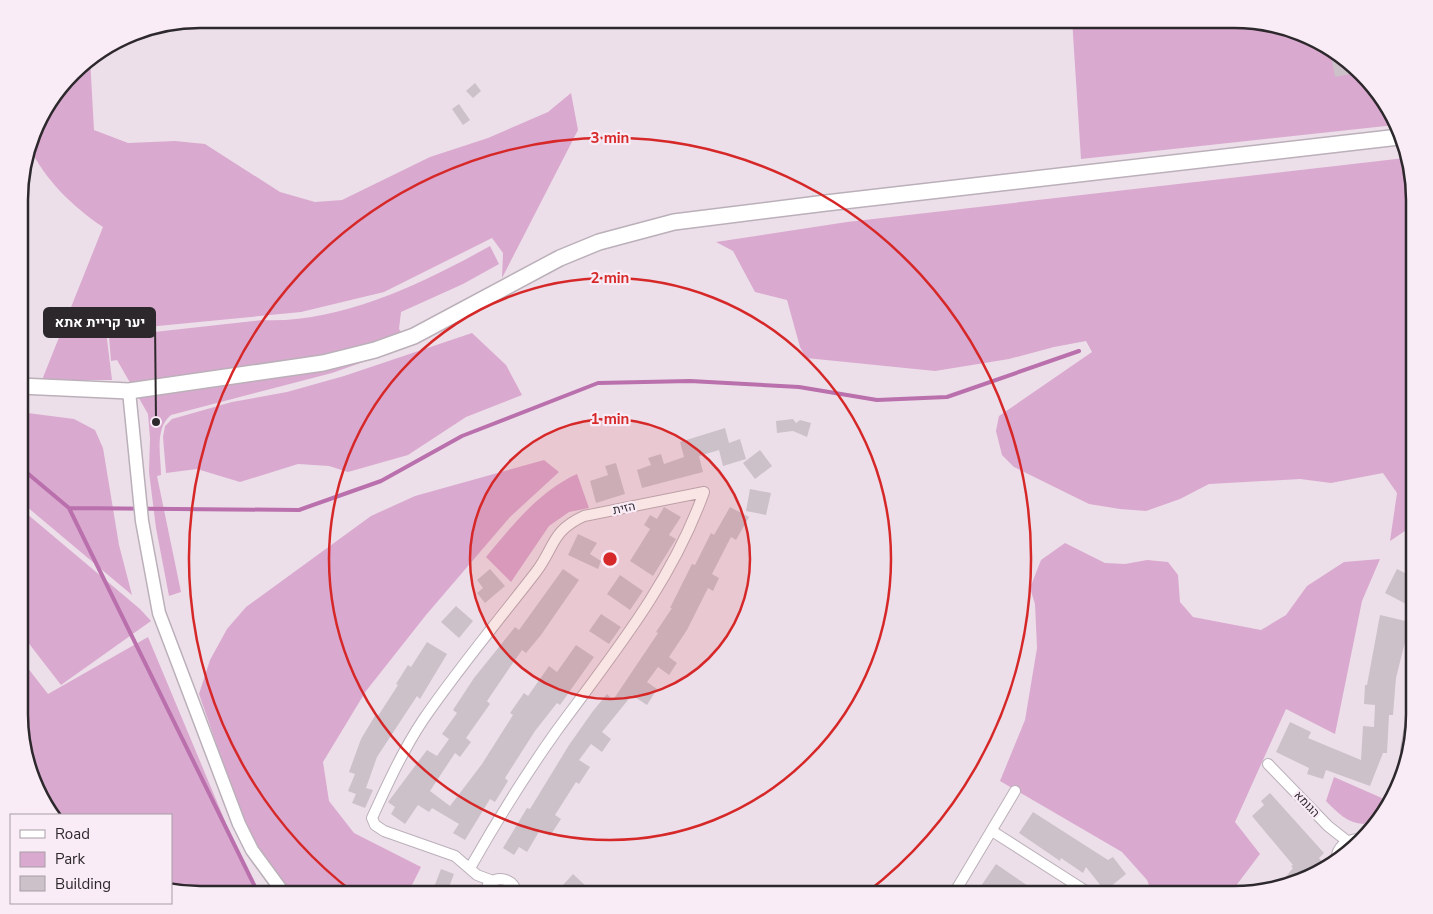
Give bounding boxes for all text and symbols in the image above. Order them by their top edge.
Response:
text: 3 min [591,128,629,148]
text: 2 min [591,268,629,288]
callout: יער קריית אתא [44,308,155,337]
text: יער קריית אתא [55,313,145,332]
text: 1 min [591,409,629,429]
street label: הזית [611,498,637,518]
centre of rings [601,550,619,568]
street label: הגומא [1291,787,1323,821]
legend [10,814,172,904]
text: Road [55,824,90,844]
text: Park [55,849,85,869]
text: Building [55,874,111,894]

